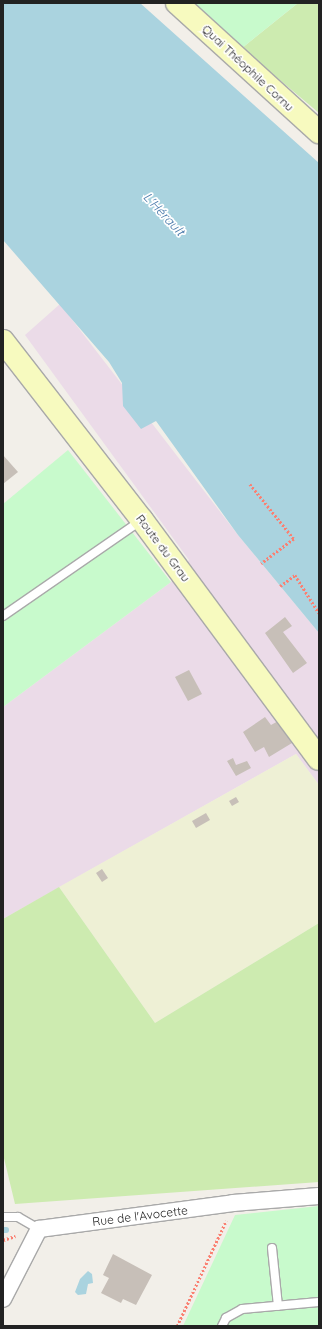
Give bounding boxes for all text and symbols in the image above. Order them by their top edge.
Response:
street label: Quai Théophile Cornu [199,22,297,114]
water label: L'Hérault [140,189,188,239]
street label: Route du Grau [133,512,193,584]
street label: Rue de l'Avocette [91,1203,189,1229]

